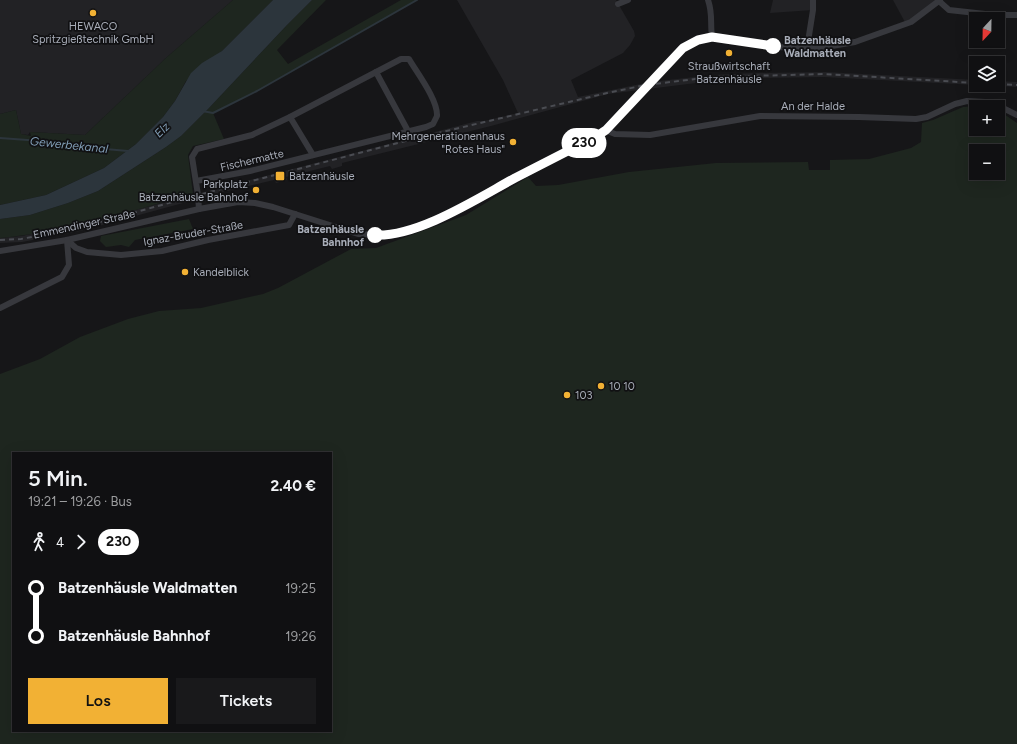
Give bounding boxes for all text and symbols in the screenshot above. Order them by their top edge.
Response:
marker: HEWACO Spritzgießtechnik GmbH [88,8,98,18]
north arrow [969,12,1005,48]
map controls [969,12,1005,180]
place label: HEWACO Spritzgießtechnik GmbH [32,20,154,46]
place label: Batzenhäusle Waldmatten [784,34,851,60]
marker: Batzenhäusle Waldmatten [765,38,781,54]
marker: Straußwirtschaft Batzenhäusle [724,48,734,58]
button: layers [969,56,1005,92]
place label: Straußwirtschaft Batzenhäusle [688,60,770,86]
street label: An der Halde [781,100,845,113]
button: + [969,100,1005,136]
water label: Elz [152,119,173,140]
place label: Mehrgenerationenhaus "Rotes Haus" [392,130,505,156]
line badge: 230 [561,130,607,156]
water label: Gewerbekanal [29,134,109,156]
text: 230 [572,134,596,151]
marker: Mehrgenerationenhaus "Rotes Haus" [508,137,518,147]
button: − [969,144,1005,180]
street label: Fischermatte [219,147,285,174]
marker: Batzenhäusle [274,170,286,182]
place label: Batzenhäusle [289,170,354,183]
place label: Parkplatz Batzenhäusle Bahnhof [139,178,249,204]
marker: Parkplatz Batzenhäusle Bahnhof [251,185,261,195]
street label: Emmendinger Straße [32,207,136,242]
street label: Ignaz-Bruder-Straße [142,218,244,249]
place label: Batzenhäusle Bahnhof [297,223,365,249]
marker: Batzenhäusle Bahnhof [367,227,383,243]
place label: Kandelblick [193,266,250,279]
marker: Kandelblick [180,267,190,277]
place label: 10 10 [609,380,635,393]
marker: 10 10 [596,381,606,391]
place label: 103 [575,389,593,402]
marker: 103 [562,390,572,400]
text: 5 Min. [28,465,88,492]
text: 2.40 € [270,477,316,495]
text: 19:21 – 19:26 · Bus [28,494,132,509]
icon: walk [28,531,50,553]
icon: forward [70,531,92,553]
text: 230 [106,533,131,550]
text: 4 [56,535,64,550]
text: Batzenhäusle Waldmatten [58,579,237,597]
text: 19:25 [285,581,316,596]
text: Batzenhäusle Bahnhof [58,627,210,645]
text: 19:26 [285,629,316,644]
button: Los [28,678,168,724]
button: Tickets [176,678,316,724]

